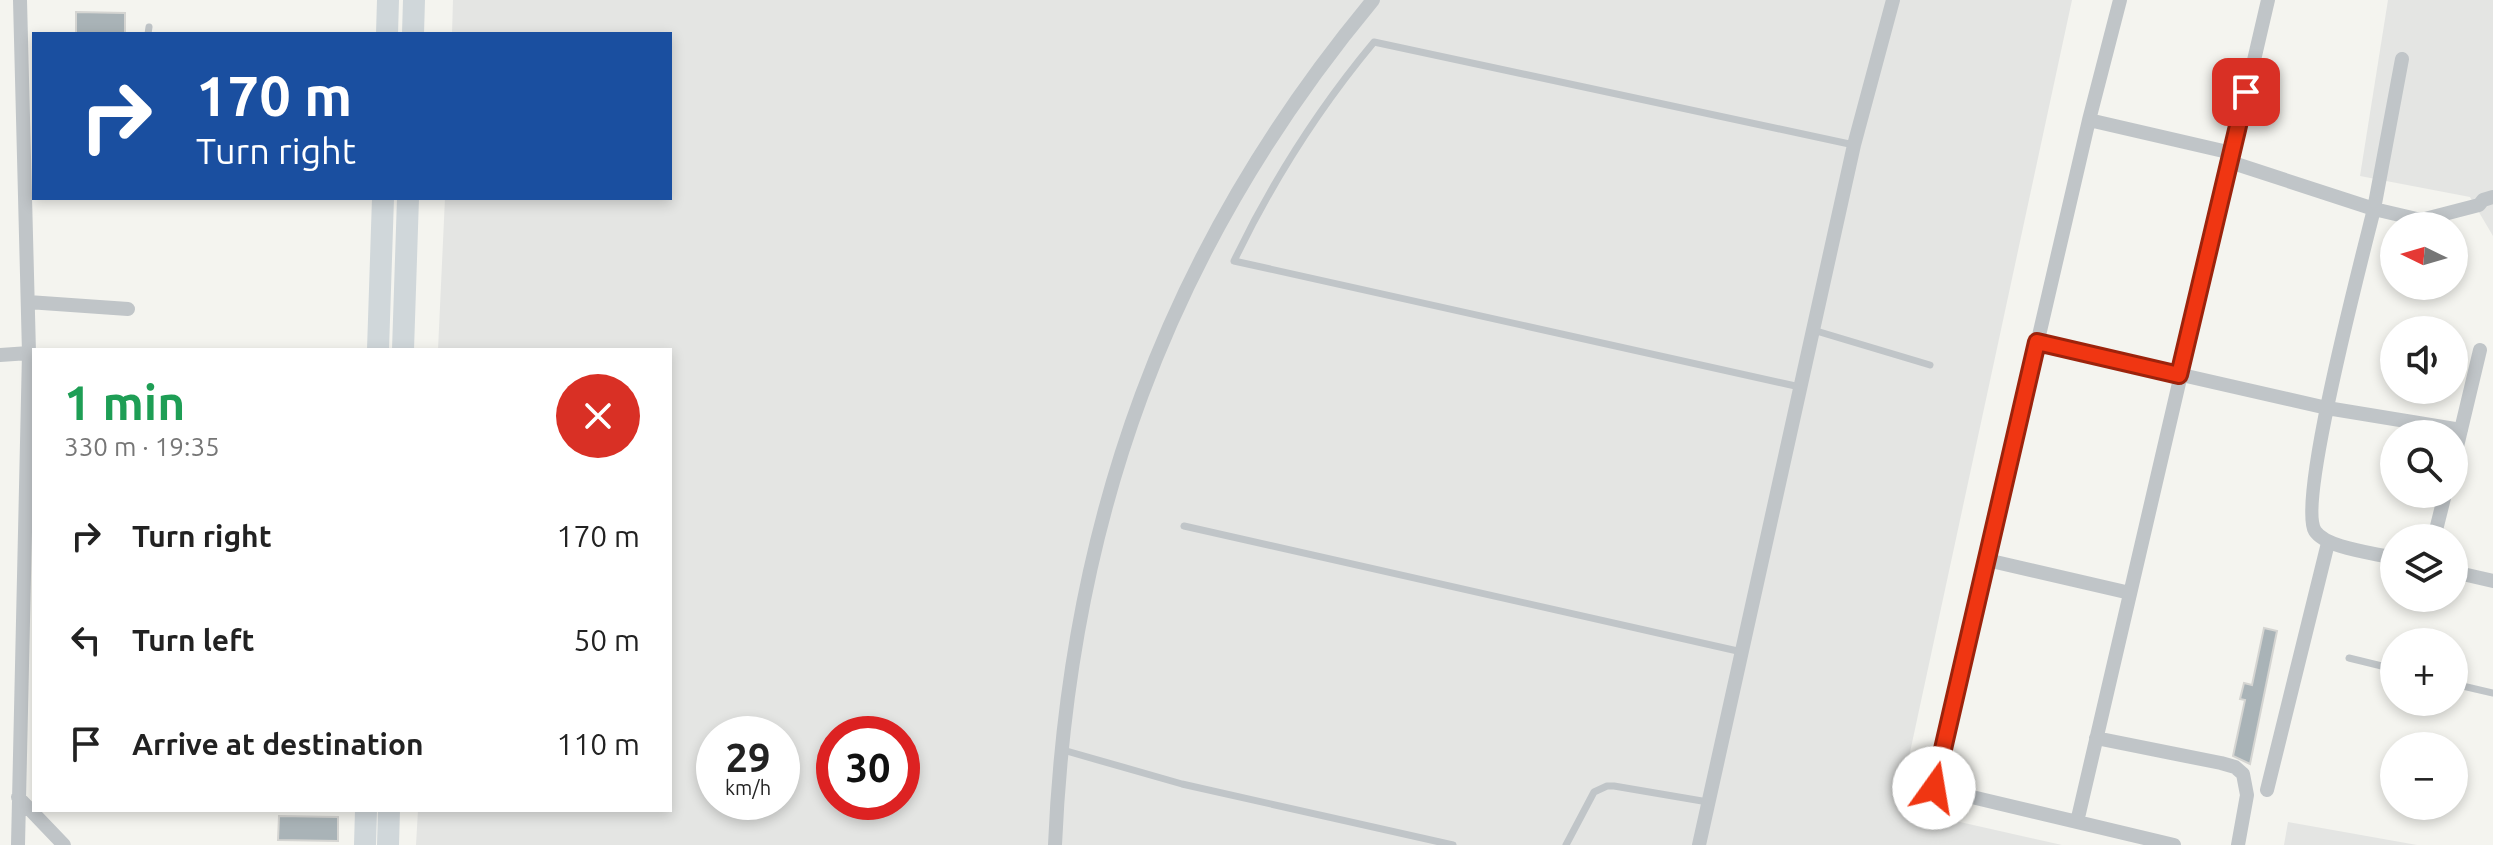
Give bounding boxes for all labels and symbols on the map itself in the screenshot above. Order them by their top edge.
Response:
pin [2212,58,2280,126]
north arrow [2380,212,2468,300]
speed limit sign: 30 [816,716,920,820]
position arrow [1892,746,1976,830]

